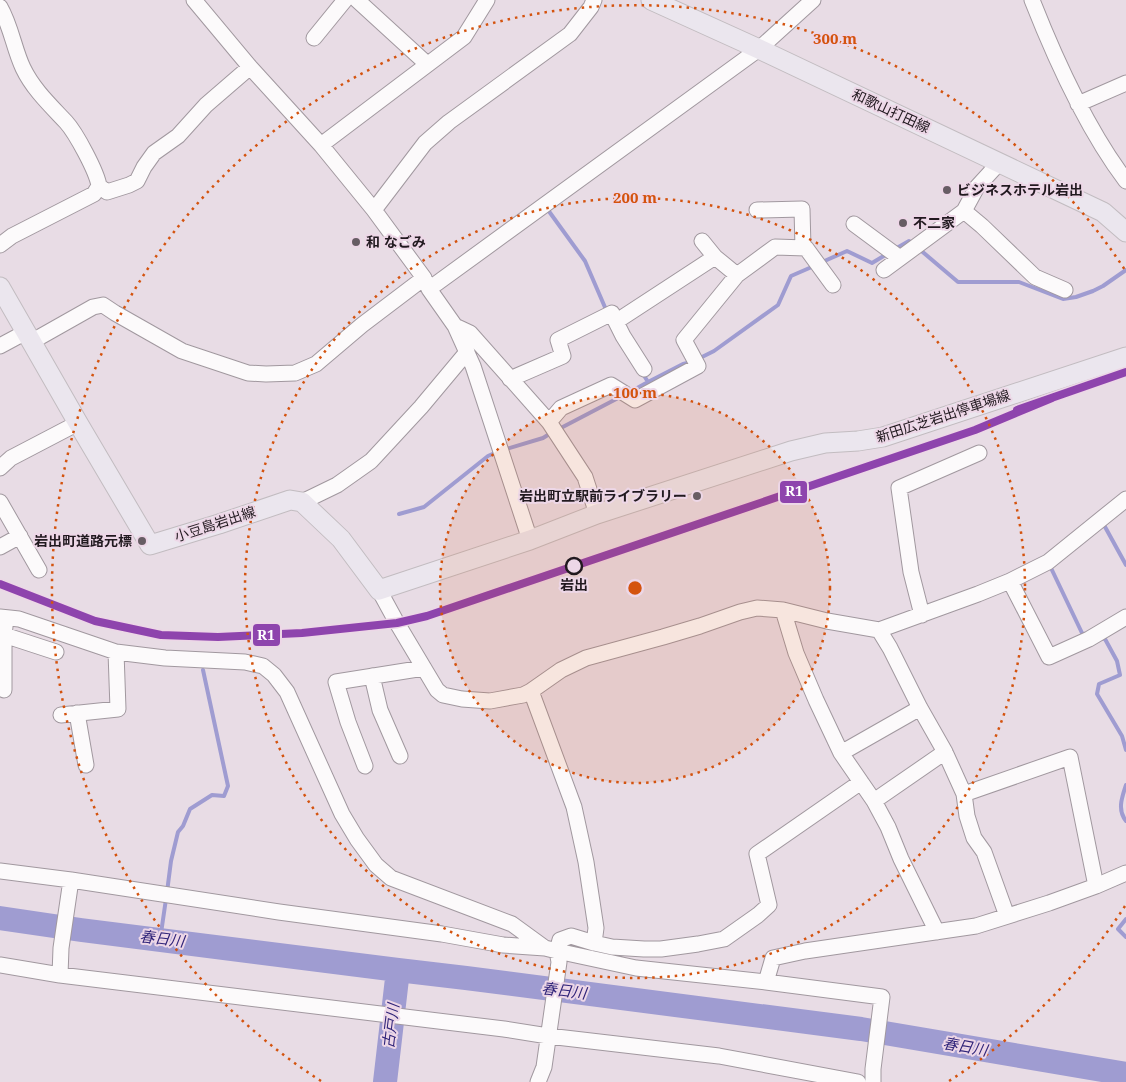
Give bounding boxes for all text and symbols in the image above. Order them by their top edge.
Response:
text: 300 m [813,28,857,48]
street label: 和歌山打田線 [849,84,933,137]
place label: ビジネスホテル岩出 [957,180,1083,199]
marker: ビジネスホテル岩出 [941,184,953,196]
text: 200 m [613,187,657,207]
place label: 不二家 [913,213,955,232]
marker: 不二家 [897,217,909,229]
place label: 和 なごみ [366,232,426,251]
marker: 和 なごみ [350,236,362,248]
text: 100 m [613,382,657,402]
street label: 新田広芝岩出停車場線 [873,385,1012,446]
line badge: R1 [779,480,808,504]
text: R1 [785,481,803,500]
place label: 岩出町立駅前ライブラリー [519,486,687,505]
marker: 岩出町立駅前ライブラリー [691,490,703,502]
street label: 小豆島岩出線 [172,502,258,546]
place label: 岩出町道路元標 [34,531,132,550]
marker: 岩出町道路元標 [136,535,148,547]
marker: 岩出 [565,557,583,575]
place label: 岩出 [560,575,588,594]
centre of rings [626,579,644,597]
line badge: R1 [252,623,281,647]
text: R1 [257,625,275,644]
water label: 春日川 [139,925,188,951]
water label: 春日川 [541,977,590,1003]
water label: 古戸川 [377,1000,403,1049]
water label: 春日川 [941,1032,991,1060]

